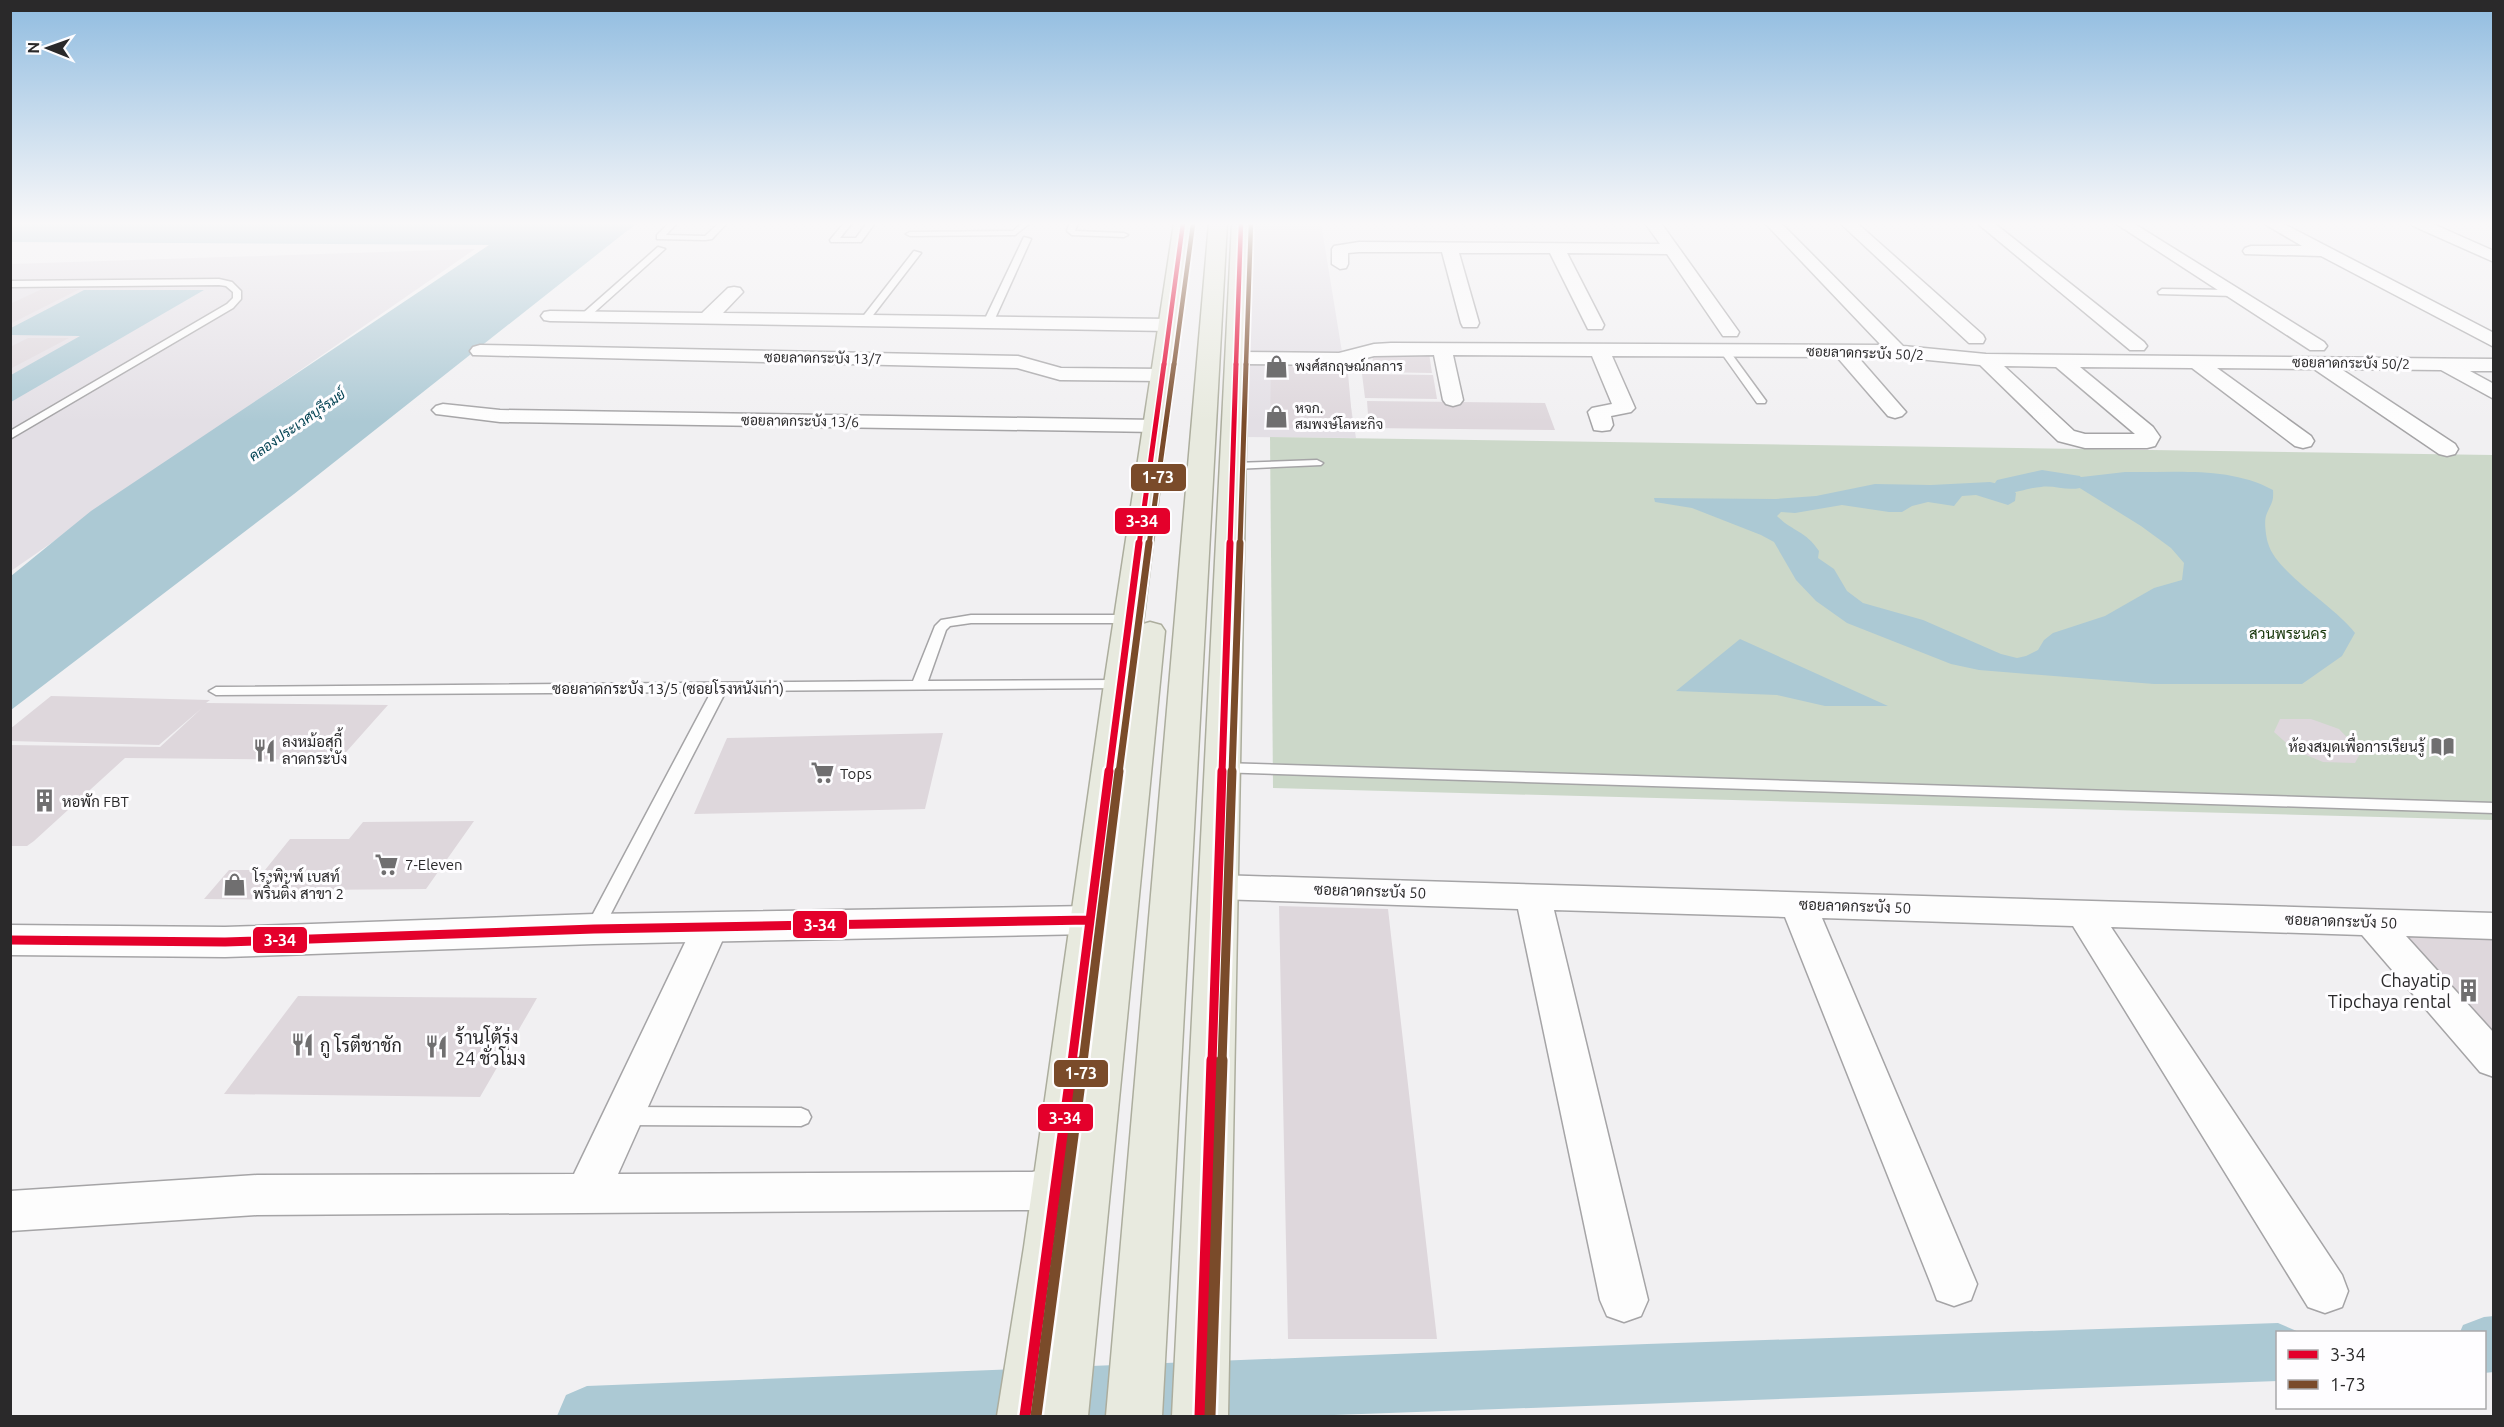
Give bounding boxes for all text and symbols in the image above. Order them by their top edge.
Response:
north arrow [18,18,78,78]
text: N [24,42,42,54]
street label: ซอยลาดกระบัง 50/2 [1806,343,1924,363]
street label: ซอยลาดกระบัง 13/7 [764,349,882,367]
shop icon: พงศ์สกฤษณ์กลการ [1264,353,1290,379]
street label: ซอยลาดกระบัง 50/2 [2292,354,2410,372]
place label: พงศ์สกฤษณ์กลการ [1295,357,1403,375]
water label: คลองประเวศบุรีรมย์ [245,384,351,466]
place label: หจก. สมพงษ์โลหะกิจ [1295,400,1383,432]
shop icon: หจก. สมพงษ์โลหะกิจ [1264,403,1290,429]
street label: ซอยลาดกระบัง 13/6 [741,412,859,430]
line badge: 1-73 [1130,463,1187,492]
text: 1-73 [1142,468,1174,486]
line badge: 3-34 [1114,507,1171,535]
text: 3-34 [1126,512,1158,530]
park label: สวนพระนคร [2249,625,2327,642]
street label: ซอยลาดกระบัง 13/5 (ซอยโรงหนังเก่า) [552,679,784,697]
place label: ลงหม้อสุกี้ ลาดกระบัง [282,727,347,767]
place label: ห้องสมุดเพื่อการเรียนรู้ [2288,732,2426,758]
library icon: ห้องสมุดเพื่อการเรียนรู้ [2430,733,2456,759]
restaurant icon: ลงหม้อสุกี้ ลาดกระบัง [251,737,277,763]
supermarket icon: Tops [809,760,835,786]
place label: Tops [840,765,872,782]
building icon: หอพัก FBT [31,788,57,814]
place label: หอพัก FBT [62,793,130,810]
supermarket icon: 7-Eleven [374,851,400,877]
place label: 7-Eleven [405,856,463,873]
place label: โรงพิมพ์ เบสท์ พริ้นติ้ง สาขา 2 [252,867,344,902]
shop icon: โรงพิมพ์ เบสท์ พริ้นติ้ง สาขา 2 [222,872,248,898]
street label: ซอยลาดกระบัง 50 [1314,881,1426,901]
street label: ซอยลาดกระบัง 50 [1799,896,1911,916]
line badge: 3-34 [792,910,848,939]
street label: ซอยลาดกระบัง 50 [2285,911,2397,931]
text: 3-34 [804,916,836,934]
line badge: 3-34 [252,926,308,954]
text: 3-34 [264,931,296,949]
place label: Chayatip Tipchaya rental [2328,970,2451,1011]
building icon: Chayatip Tipchaya rental [2456,977,2482,1003]
place label: ร้านโต้รุ่ง 24 ชั่วโมง [455,1025,526,1068]
restaurant icon: กู โรตีชาชัก [289,1032,315,1058]
place label: กู โรตีชาชัก [320,1033,402,1059]
restaurant icon: ร้านโต้รุ่ง 24 ชั่วโมง [424,1034,450,1060]
line badge: 1-73 [1053,1059,1109,1088]
text: 1-73 [1065,1064,1097,1082]
line badge: 3-34 [1037,1103,1094,1132]
text: 3-34 [1049,1109,1081,1127]
legend [2276,1331,2486,1409]
text: 3-34 [2330,1344,2366,1364]
text: 1-73 [2330,1374,2366,1394]

